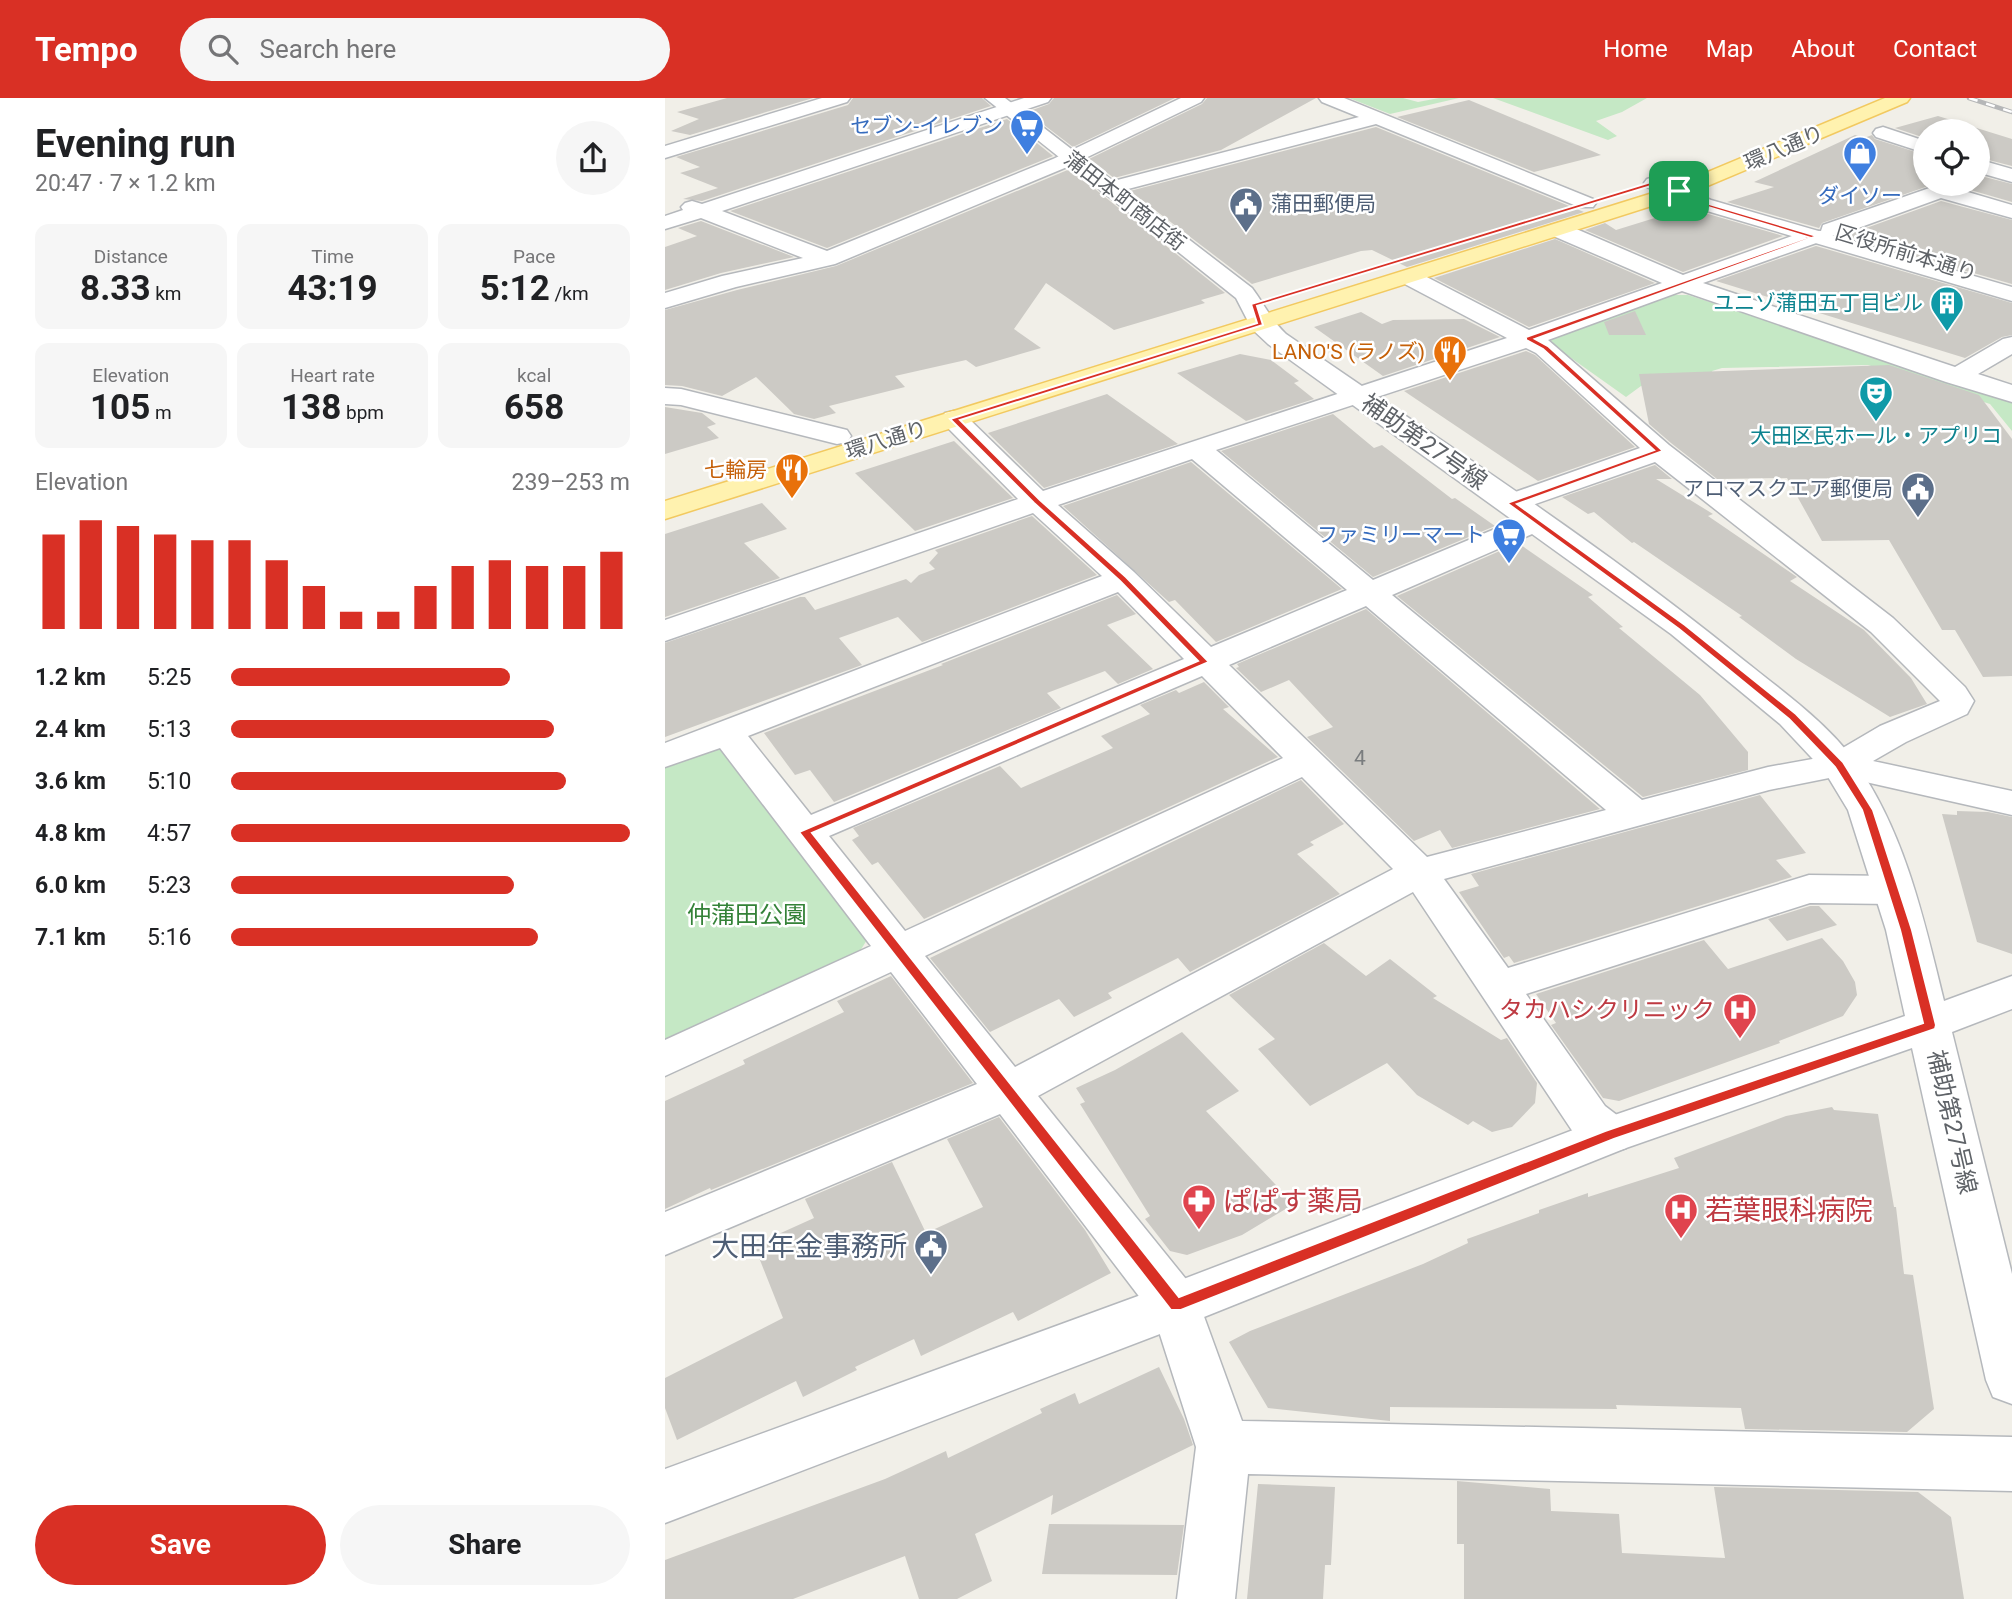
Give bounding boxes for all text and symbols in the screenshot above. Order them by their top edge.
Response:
search box [180,18,670,81]
text: Tempo [35,30,138,69]
icon: search [204,30,242,68]
text: Search here [260,34,396,64]
text: Home [1603,35,1668,63]
text: Map [1706,35,1753,63]
text: About [1791,35,1855,63]
text: Contact [1893,35,1977,63]
supermarket icon: セブン-イレブン [1008,107,1046,156]
place label: セブン-イレブン [850,114,1003,138]
map controls [1913,119,1990,196]
button: locate [1913,119,1990,196]
button: share [556,121,630,195]
street label: 環八通り [1741,121,1827,175]
text: Evening run [35,122,236,166]
shop icon: ダイソー [1841,134,1879,183]
street label: 蒲田本町商店街 [1060,146,1190,256]
pin [1649,161,1709,221]
text: 20:47 · 7 × 1.2 km [35,170,216,197]
icon: arrive [1660,172,1698,210]
place label: ダイソー [1818,184,1902,208]
public building icon: 蒲田郵便局 [1227,185,1265,234]
place label: 蒲田郵便局 [1271,192,1376,216]
street label: 区役所前本通り [1832,220,1980,286]
text: Distance [94,245,168,268]
text: Time [311,245,354,268]
text: Pace [513,245,555,268]
text: 8.33 [80,268,151,309]
text: 43:19 [287,268,378,309]
text: 5:12 [480,268,550,309]
text: km [151,282,182,305]
text: /km [550,282,589,305]
building icon: ユニゾ蒲田五丁目ビル [1928,284,1966,333]
place label: ユニゾ蒲田五丁目ビル [1713,291,1923,315]
restaurant icon: LANO'S (ラノズ) [1431,333,1469,382]
place label: LANO'S (ラノズ) [1272,340,1425,364]
text: Elevation [92,364,169,387]
text: Heart rate [290,364,375,387]
text: kcal [517,364,551,387]
theatre icon: 大田区民ホール・アプリコ [1857,374,1895,423]
text: 105 [90,387,150,428]
text: 138 [281,387,341,428]
text: 658 [504,387,564,428]
street label: 補助第27号線 [1356,388,1492,496]
text: m [150,401,172,424]
text: bpm [341,401,384,424]
street label: 環八通り [842,416,930,464]
place label: 大田区民ホール・アプリコ [1750,424,2002,448]
restaurant icon: 七輪房 [773,451,811,500]
place label: 七輪房 [704,458,767,482]
text: Elevation [35,469,128,496]
text: 239–253 m [511,469,630,496]
public building icon: アロマスクエア郵便局 [1899,470,1937,519]
place label: アロマスクエア郵便局 [1683,477,1893,501]
supermarket icon: ファミリーマート [1490,516,1528,565]
place label: ファミリーマート [1317,523,1485,547]
text: 1.2 km [35,664,106,691]
text: 5:25 [147,664,191,691]
text: 2.4 km [35,716,106,743]
text: 5:13 [147,716,191,743]
house number: 4 [1354,746,1366,770]
text: 3.6 km [35,768,106,795]
text: 5:10 [147,768,191,795]
text: 4.8 km [35,820,106,847]
text: 4:57 [147,820,191,847]
text: 6.0 km [35,872,106,899]
text: 5:23 [147,872,191,899]
park label: 仲蒲田公園 [687,901,807,929]
text: 7.1 km [35,924,106,951]
text: 5:16 [147,924,191,951]
hospital icon: タカハシクリニック [1721,991,1759,1040]
place label: タカハシクリニック [1499,996,1715,1024]
street label: 補助第27号線 [1922,1047,1982,1197]
pharmacy icon: ぱぱす薬局 [1180,1182,1218,1231]
place label: ぱぱす薬局 [1223,1185,1363,1218]
hospital icon: 若葉眼科病院 [1662,1191,1700,1240]
place label: 若葉眼科病院 [1705,1194,1873,1227]
public building icon: 大田年金事務所 [912,1227,950,1276]
place label: 大田年金事務所 [711,1230,907,1263]
button: Save [35,1505,326,1585]
button: Share [340,1505,630,1585]

